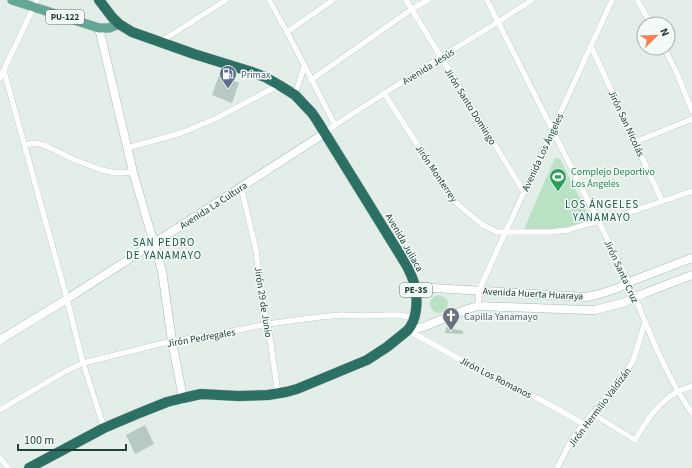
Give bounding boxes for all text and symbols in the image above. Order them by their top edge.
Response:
road number: PU-122 [46,10,84,24]
north arrow [636,16,676,56]
text: N [656,26,673,39]
street label: Avenida Jesús [400,45,457,88]
fuel station icon: Primax [218,64,238,89]
street label: Jirón Santo Domingo [441,65,499,148]
place label: Primax [241,68,271,82]
street label: Jirón San Nicolás [605,88,648,159]
street label: Avenida Los Ángeles [519,111,567,194]
street label: Jirón Monterrey [412,142,461,205]
place label: Complejo Deportivo Los Ángeles [571,165,655,191]
sports icon: Complejo Deportivo Los Ángeles [548,167,568,192]
street label: Avenida La Cultura [177,179,250,233]
district label: LOS ÁNGELES YANAMAYO [565,197,639,225]
street label: Avenida Juliaca [382,211,427,274]
district label: SAN PEDRO DE YANAMAYO [126,235,202,263]
street label: Jirón Santa Cruz [600,237,642,305]
street label: Jirón 29 de Junio [251,266,276,339]
road number: PE-3S [400,283,432,297]
street label: Avenida Huerta Huaraya [482,284,584,304]
church icon: Capilla Yanamayo [441,306,461,331]
place label: Capilla Yanamayo [464,310,538,324]
street label: Jirón Pedregales [166,325,237,351]
street label: Jirón Los Romanos [457,354,534,402]
street label: Jirón Hermilio Valdizán [565,365,634,450]
scale bar [18,426,126,452]
text: 100 m [24,432,54,449]

